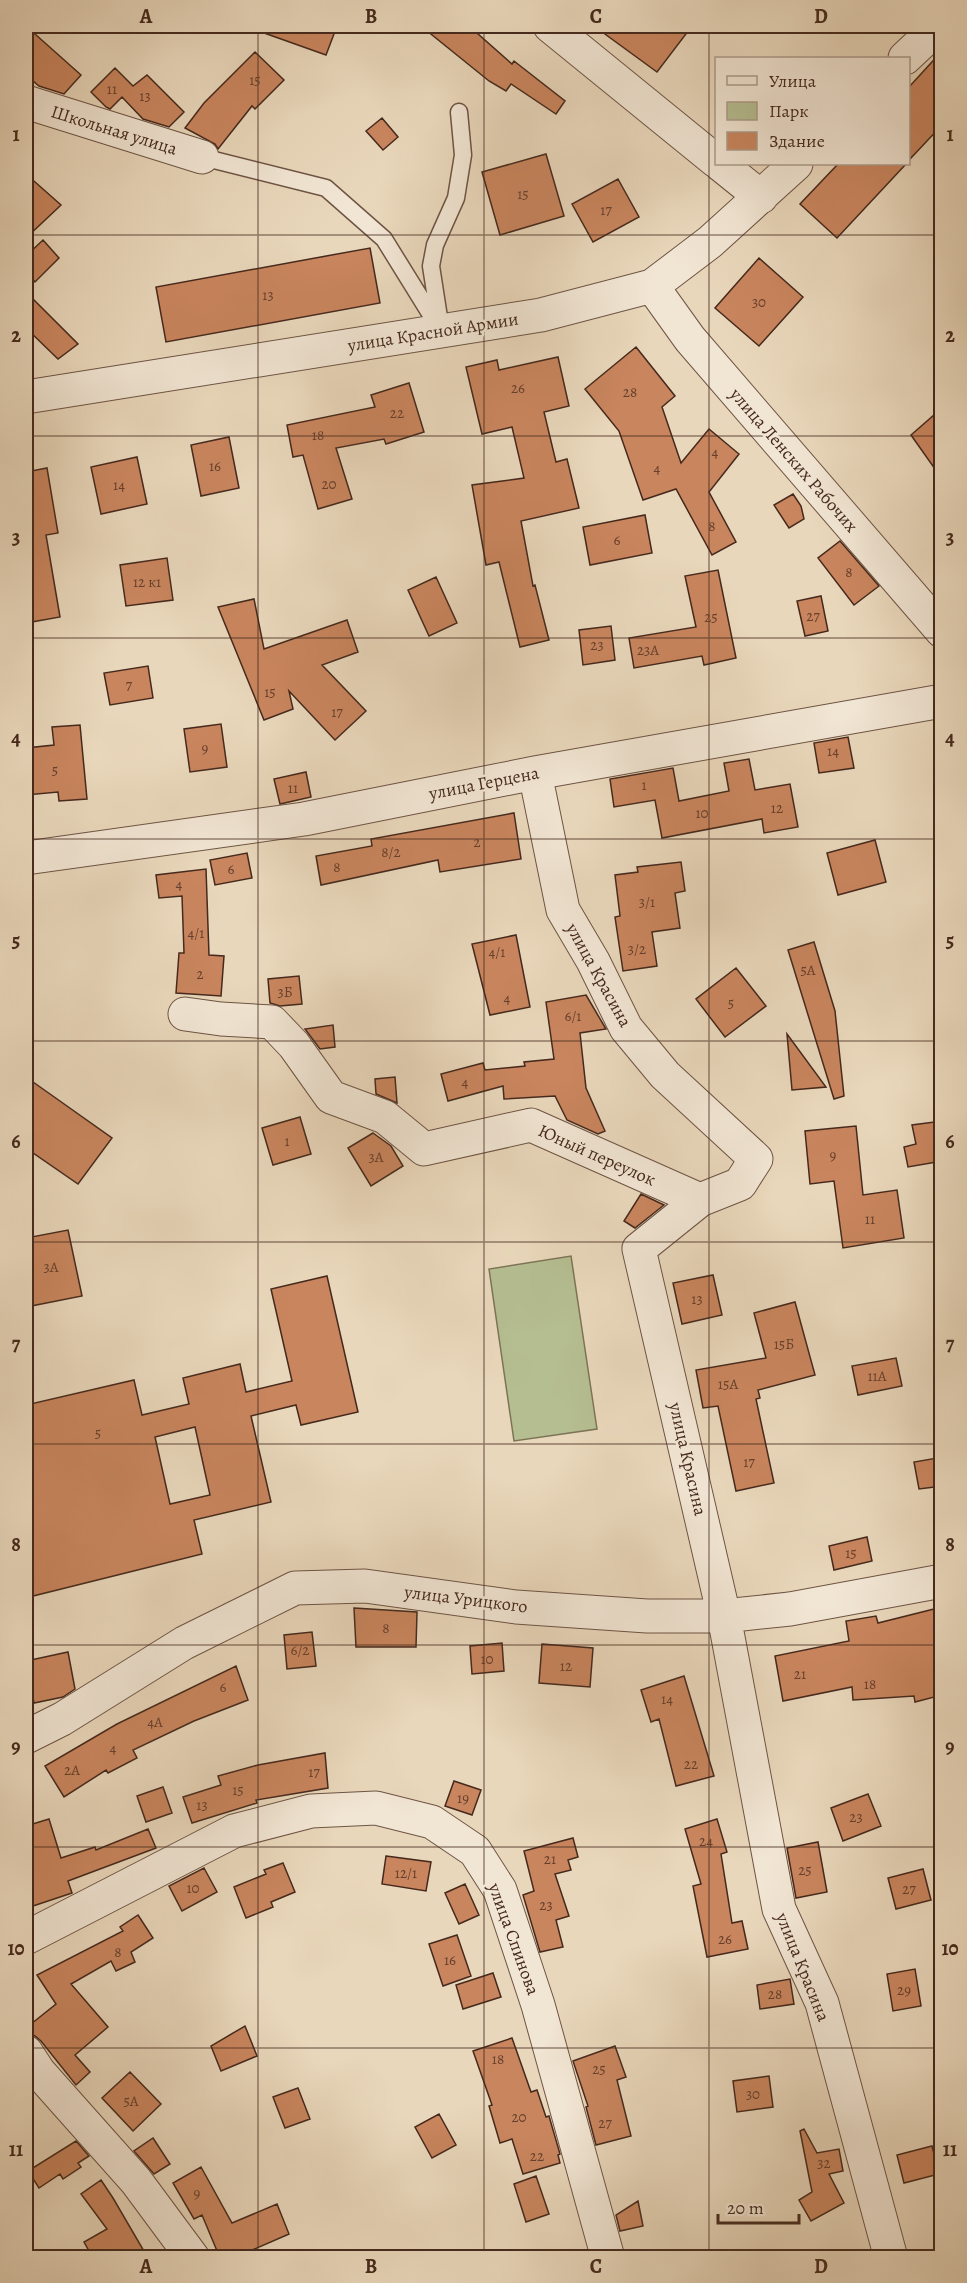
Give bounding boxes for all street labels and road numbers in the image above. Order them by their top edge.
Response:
street label: Школьная улица [48,99,181,161]
street label: улица Красной Армии [345,307,520,358]
street label: улица Ленских Рабочих [724,382,864,537]
street label: улица Герцена [426,760,542,806]
street label: улица Красина [560,918,638,1032]
street label: Юный переулок [534,1118,660,1192]
street label: улица Красина [663,1399,713,1519]
street label: улица Урицкого [402,1579,529,1618]
street label: улица Спинова [482,1879,546,1999]
street label: улица Красина [770,1908,836,2026]

